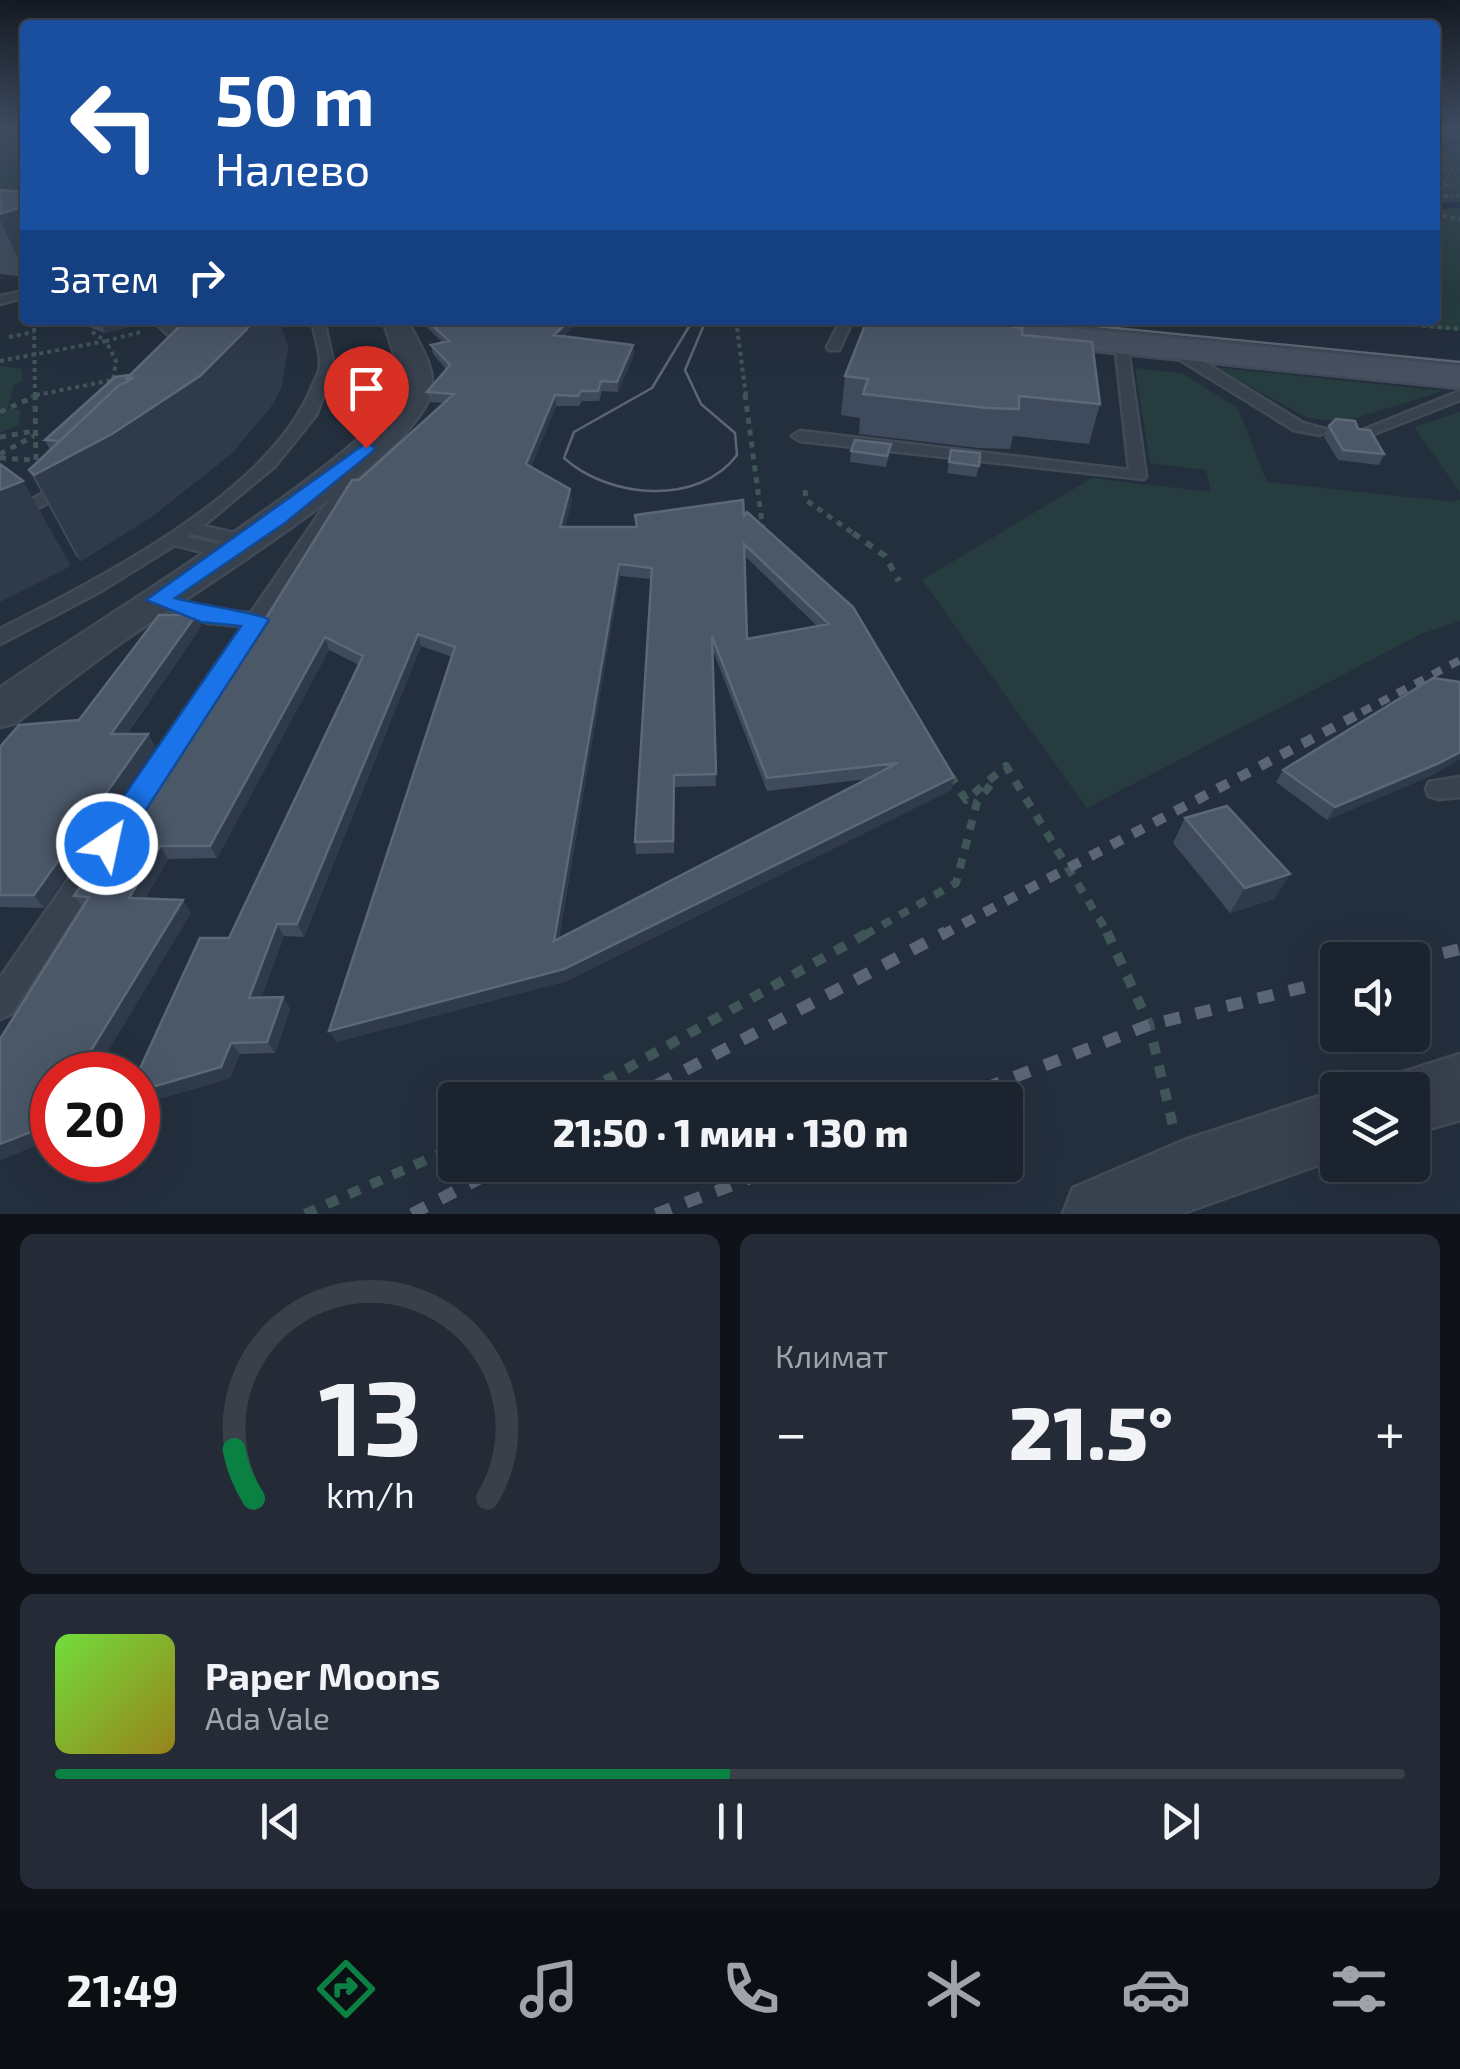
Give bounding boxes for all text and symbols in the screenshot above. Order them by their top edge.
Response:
text: 50 m [215,56,375,140]
icon: left [50,60,180,190]
text: Налево [215,141,370,195]
icon: right [179,250,234,305]
text: Затем [50,255,159,301]
pin [324,346,409,449]
icon: arrive [339,361,394,416]
position arrow [55,792,159,896]
map controls [1320,942,1430,1182]
button: sound [1320,942,1430,1052]
speed limit sign: 20 [30,1052,160,1182]
button: layers [1320,1072,1430,1182]
text: 21:50 · 1 мин · 130 m [553,1109,908,1155]
text: Климат [775,1336,888,1374]
text: 13 [318,1352,422,1477]
text: 21.5° [1009,1385,1173,1475]
text: − [775,1398,807,1464]
text: + [1375,1398,1405,1464]
text: km/h [326,1472,414,1515]
text: Paper Moons [205,1652,441,1698]
text: Ada Vale [205,1698,330,1736]
icon: previous [253,1794,308,1849]
icon: pause [703,1794,758,1849]
icon: next [1153,1794,1208,1849]
icon: directions [311,1954,381,2024]
icon: music [514,1954,584,2024]
icon: phone [716,1954,786,2024]
icon: climate [919,1954,989,2024]
icon: car [1121,1954,1191,2024]
icon: filters [1324,1954,1394,2024]
text: 21:49 [66,1962,179,2016]

